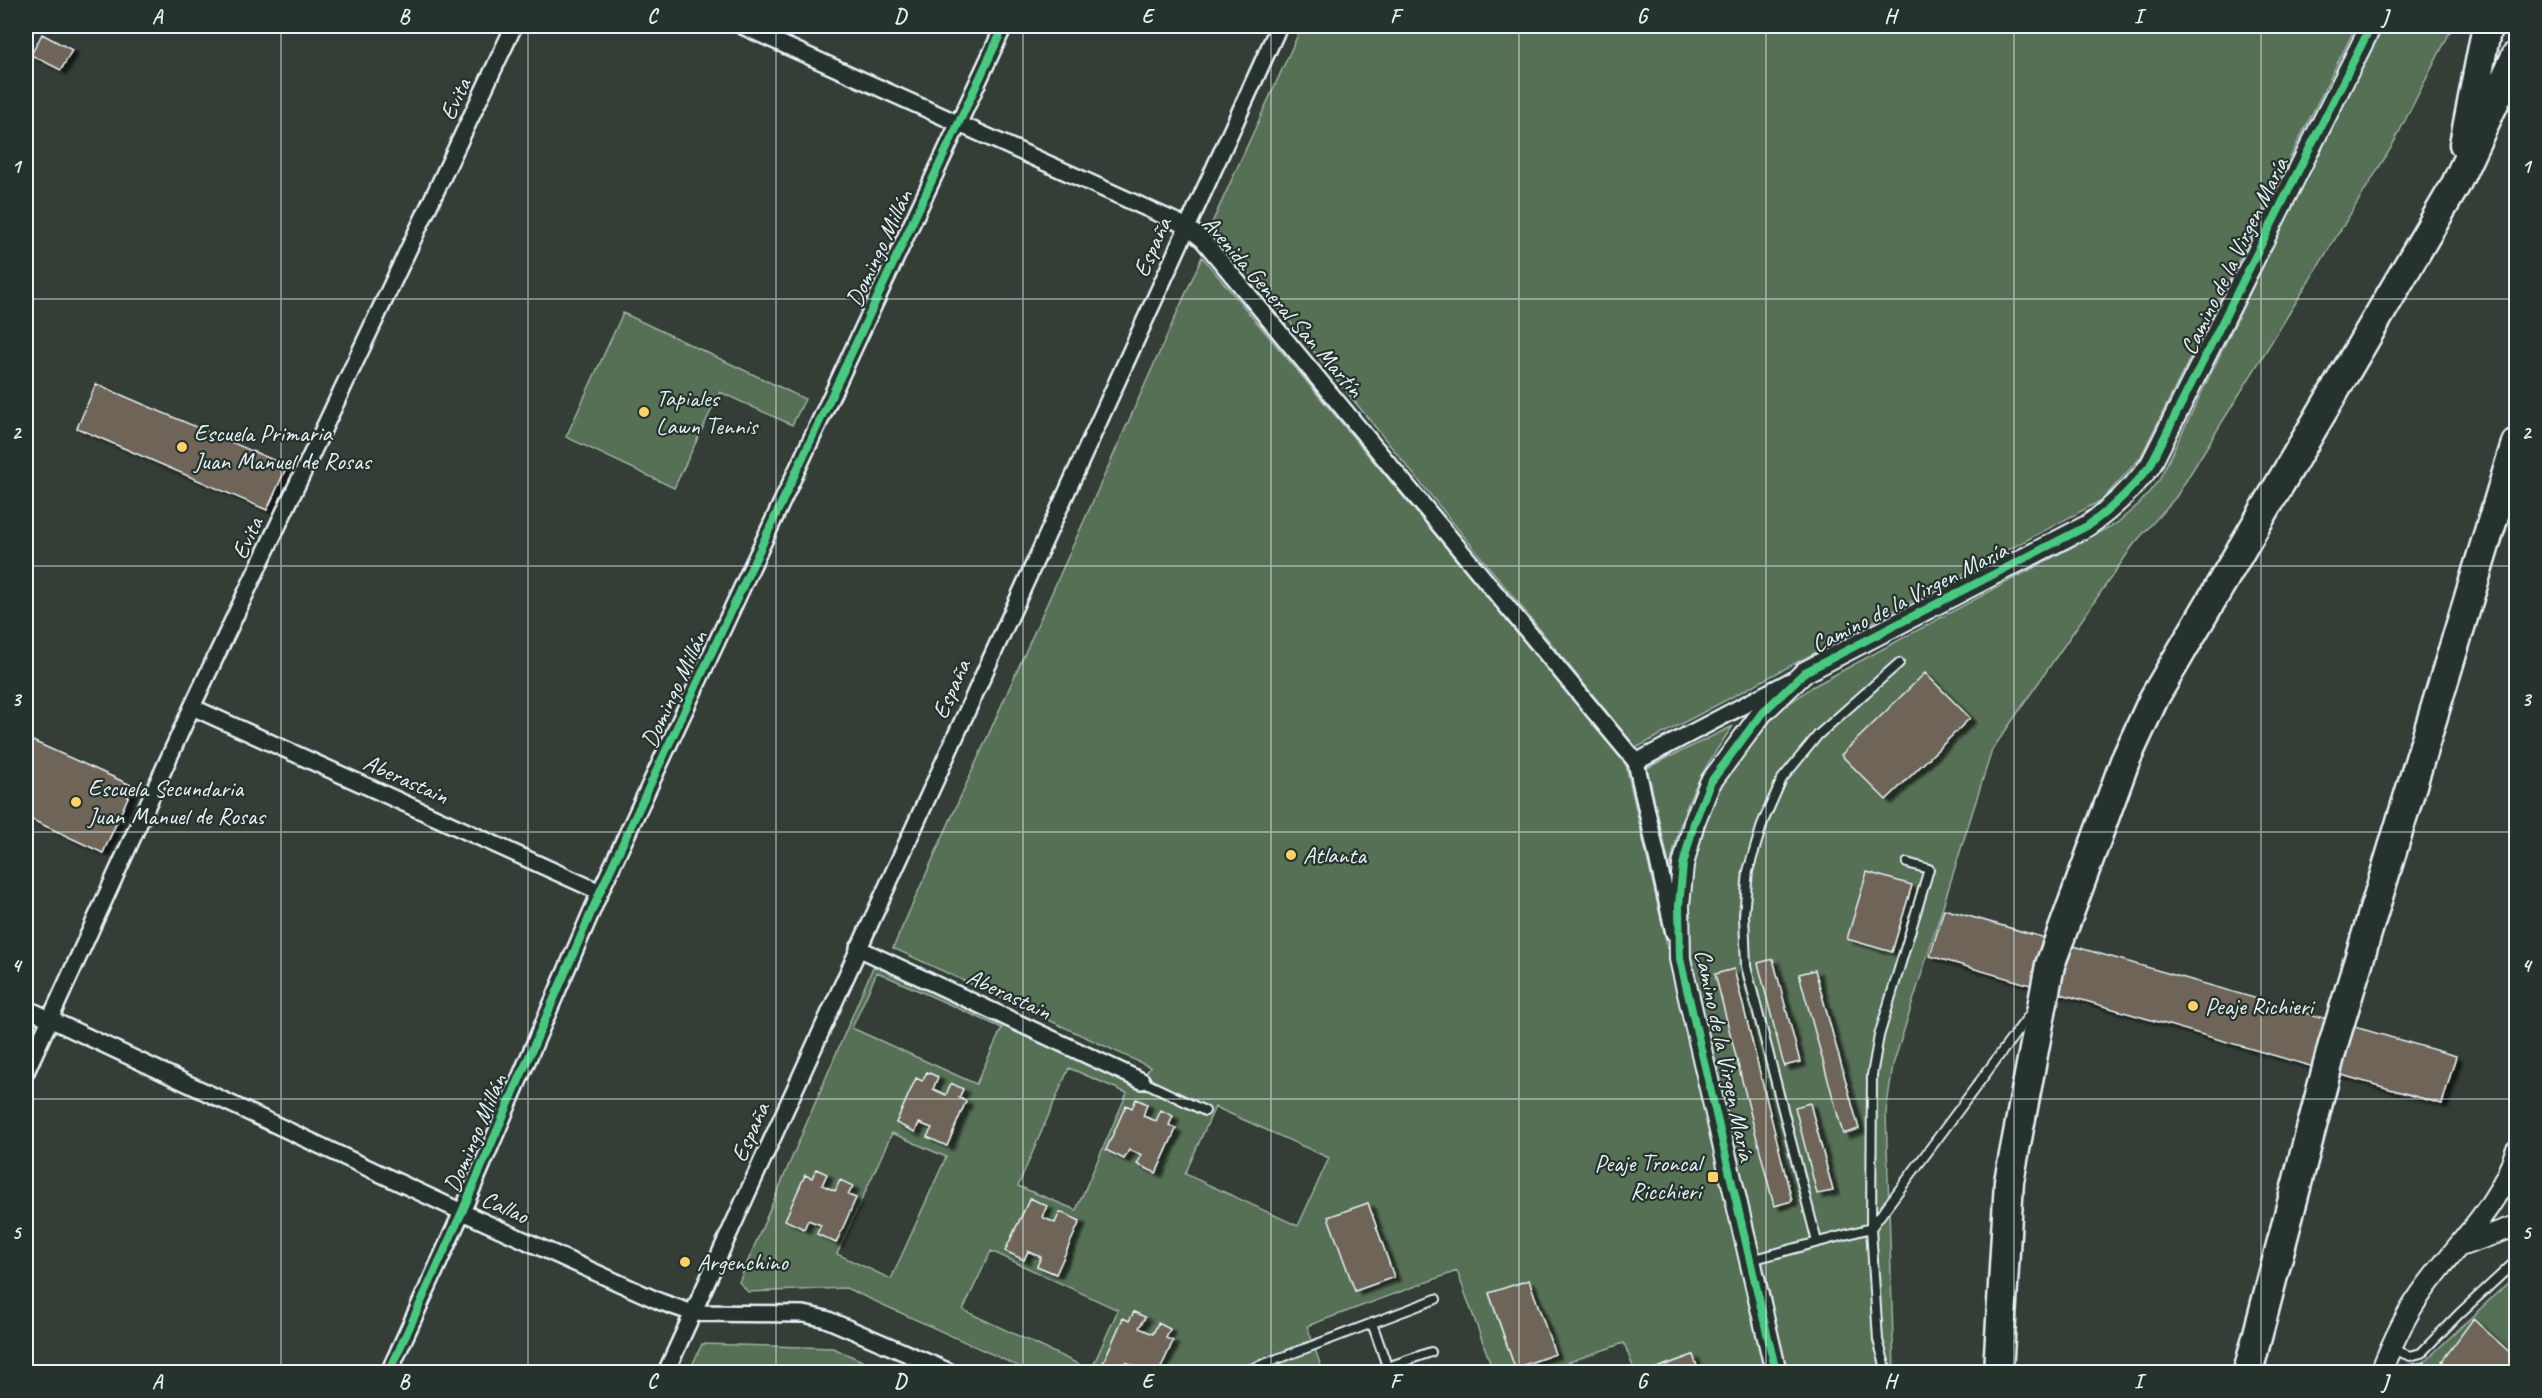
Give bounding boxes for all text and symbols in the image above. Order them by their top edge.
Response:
text: A [152,4,164,29]
text: B [399,4,411,29]
text: C [647,4,659,29]
text: D [894,4,908,29]
text: E [1142,4,1156,29]
text: F [1390,4,1404,29]
text: G [1637,4,1650,29]
text: H [1884,4,1899,29]
text: I [2134,4,2147,29]
text: J [2380,4,2392,29]
street label: Evita [432,72,478,125]
street label: Camino de la Virgen María [2173,151,2295,360]
text: 1 [12,154,23,179]
text: 1 [2522,154,2533,179]
street label: Domingo Millán [839,184,920,311]
street label: Avenida General San Martín [1196,209,1371,404]
street label: España [1126,211,1179,281]
place label: Tapiales Lawn Tennis [656,383,759,441]
marker: Tapiales Lawn Tennis [637,405,651,419]
place label: Escuela Primaria Juan Manuel de Rosas [193,418,372,476]
text: 2 [12,420,23,445]
text: 2 [2522,420,2533,445]
marker: Escuela Primaria Juan Manuel de Rosas [175,440,189,454]
street label: Evita [224,511,270,564]
street label: Camino de la Virgen María [1806,534,2013,659]
street label: Domingo Millán [634,625,715,752]
street label: España [925,653,978,723]
text: 3 [12,687,23,712]
text: 3 [2522,687,2533,712]
street label: Aberastain [359,747,453,811]
place label: Escuela Secundaria Juan Manuel de Rosas [87,773,266,831]
marker: Escuela Secundaria Juan Manuel de Rosas [69,795,83,809]
place label: Atlanta [1303,840,1367,870]
marker: Atlanta [1284,848,1298,862]
street label: Camino de la Virgen María [1688,946,1762,1165]
text: 4 [12,953,24,978]
text: 4 [2522,953,2534,978]
street label: Aberastain [962,961,1056,1027]
place label: Peaje Richieri [2205,991,2315,1021]
marker: Peaje Richieri [2186,999,2200,1013]
street label: Domingo Millán [437,1068,514,1197]
street label: España [724,1096,777,1166]
place label: Peaje Troncal Ricchieri [1595,1148,1705,1206]
marker: Peaje Troncal Ricchieri [1706,1170,1720,1184]
street label: Callao [477,1184,534,1231]
text: 5 [12,1220,23,1245]
text: 5 [2522,1220,2533,1245]
place label: Argenchino [697,1247,789,1277]
marker: Argenchino [678,1255,692,1269]
text: A [152,1369,164,1394]
text: B [399,1369,411,1394]
text: C [647,1369,659,1394]
text: D [894,1369,908,1394]
text: E [1142,1369,1156,1394]
text: F [1390,1369,1404,1394]
text: G [1637,1369,1650,1394]
text: H [1884,1369,1899,1394]
text: I [2134,1369,2147,1394]
text: J [2380,1369,2392,1394]

